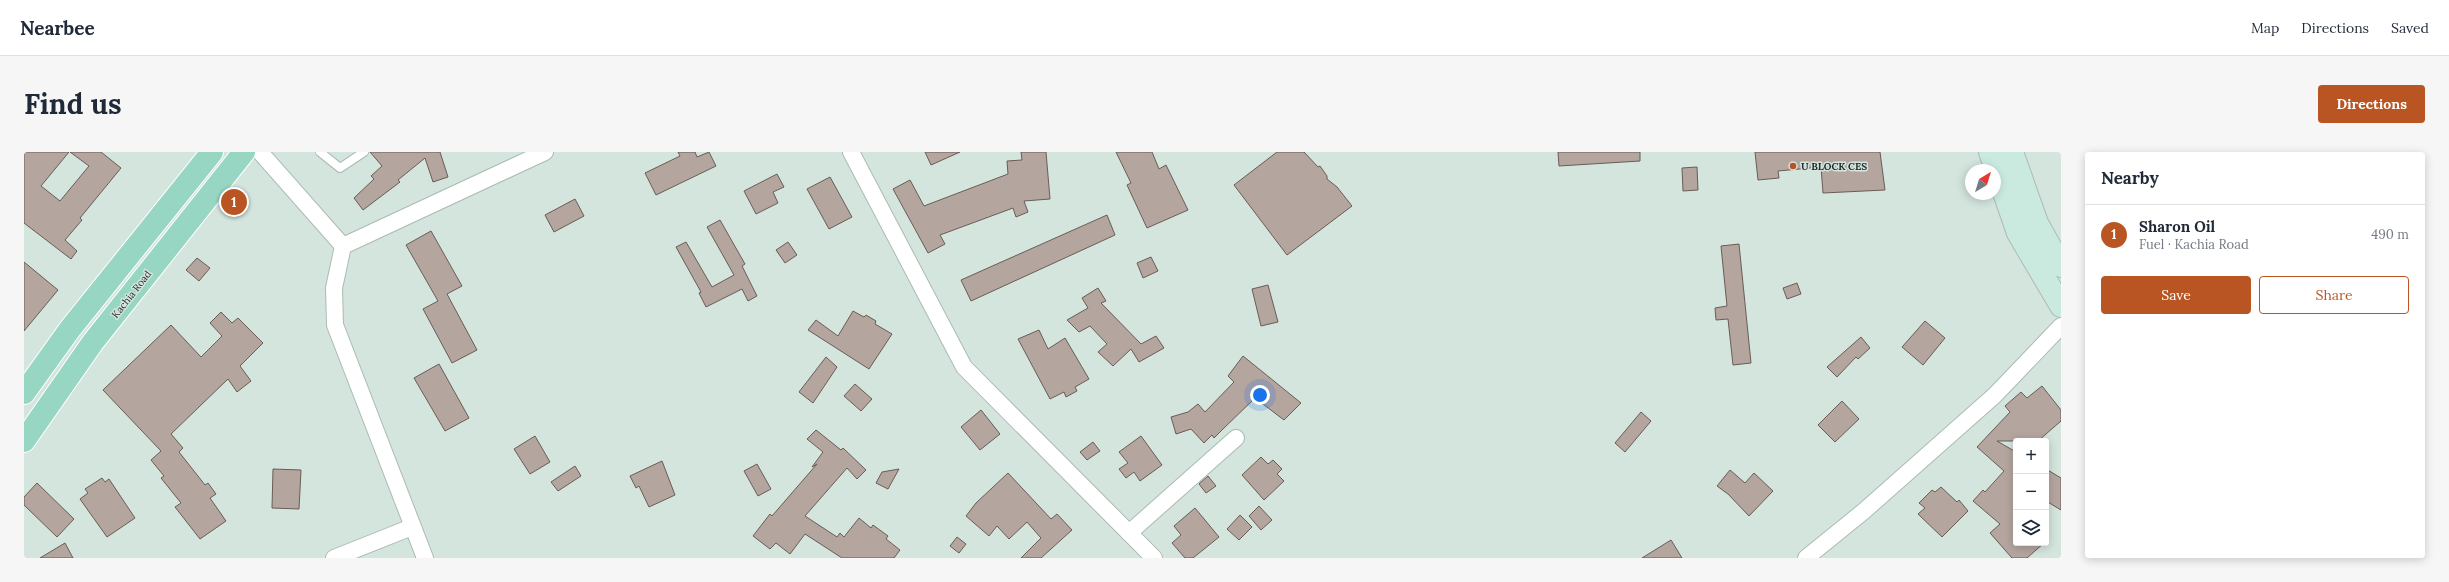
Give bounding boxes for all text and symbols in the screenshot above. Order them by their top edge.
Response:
text: Nearbee [20,16,95,40]
text: Map [2251,19,2279,37]
text: Directions [2301,19,2369,37]
text: Saved [2391,19,2429,37]
button: Directions [2318,85,2425,123]
text: Find us [24,86,122,122]
place label: U BLOCK CES [1801,160,1867,173]
marker: U BLOCK CES [1788,161,1798,171]
north arrow [1965,164,2001,200]
text: Nearby [2101,167,2159,189]
pin: 1 [221,187,247,217]
text: Sharon Oil [2139,217,2215,236]
text: 1 [2111,226,2117,243]
text: 490 m [2371,226,2409,243]
text: Fuel · Kachia Road [2139,236,2249,253]
street label: Kachia Road [109,268,154,321]
button: Save [2101,276,2251,314]
button: Share [2259,276,2409,314]
your location [1250,385,1270,405]
map controls [2013,438,2049,546]
button: + [2013,438,2049,474]
button: − [2013,474,2049,510]
button: layers [2013,510,2049,546]

